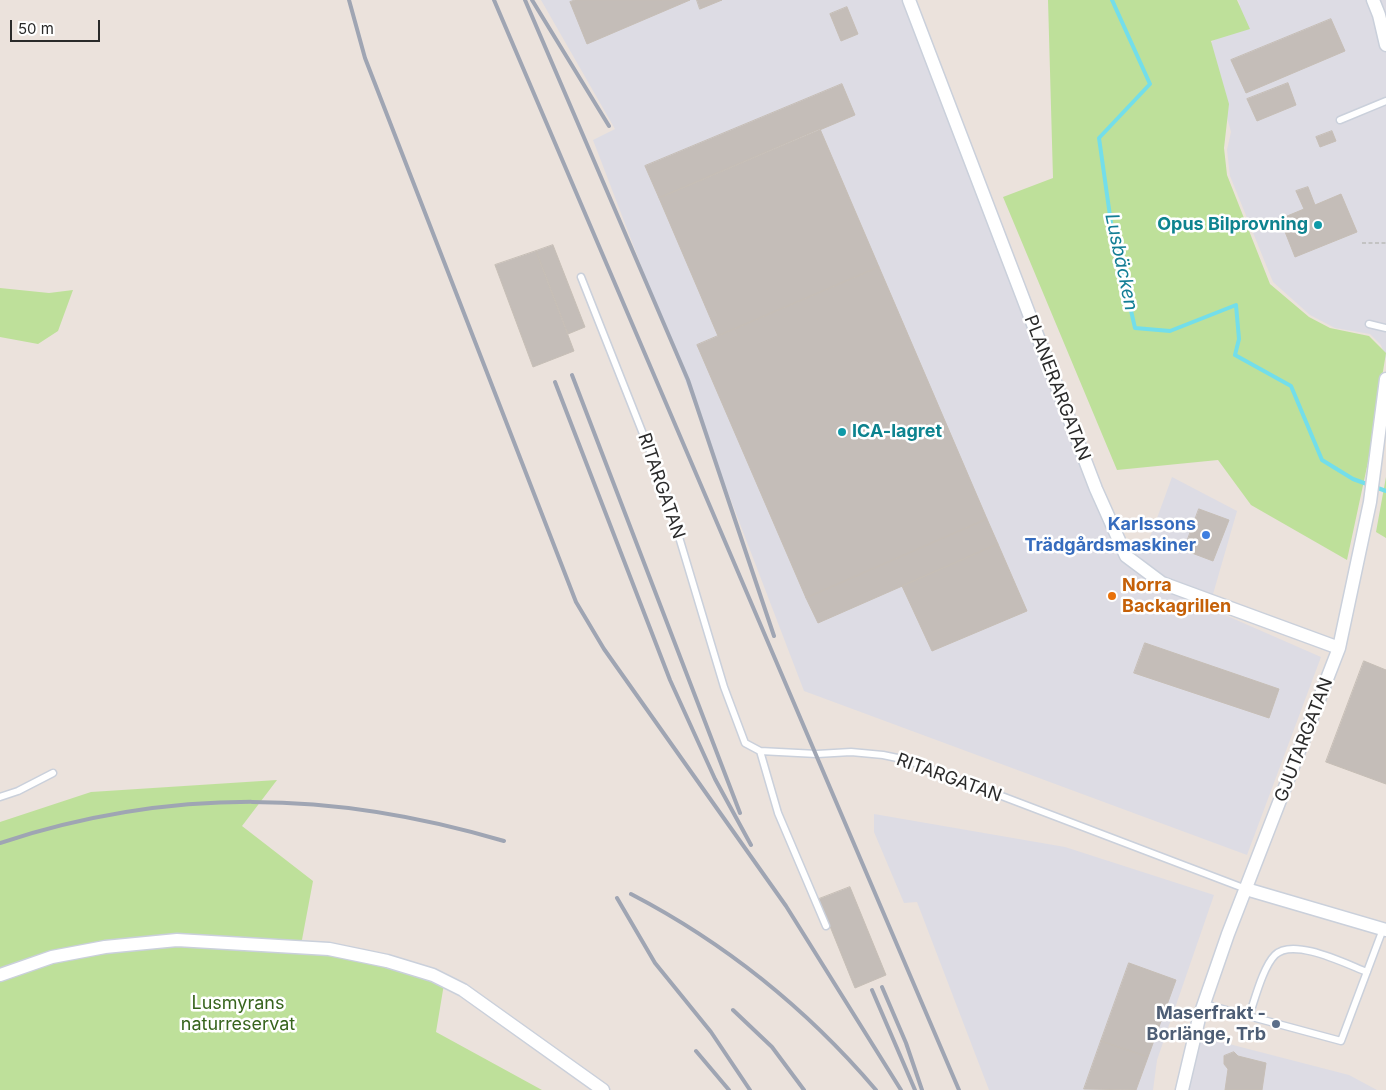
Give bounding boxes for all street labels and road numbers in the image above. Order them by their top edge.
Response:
street label: PLANERARGATAN [1019,312,1095,464]
street label: RITARGATAN [633,430,689,542]
street label: GJUTARGATAN [1270,675,1338,805]
street label: RITARGATAN [893,749,1005,807]

